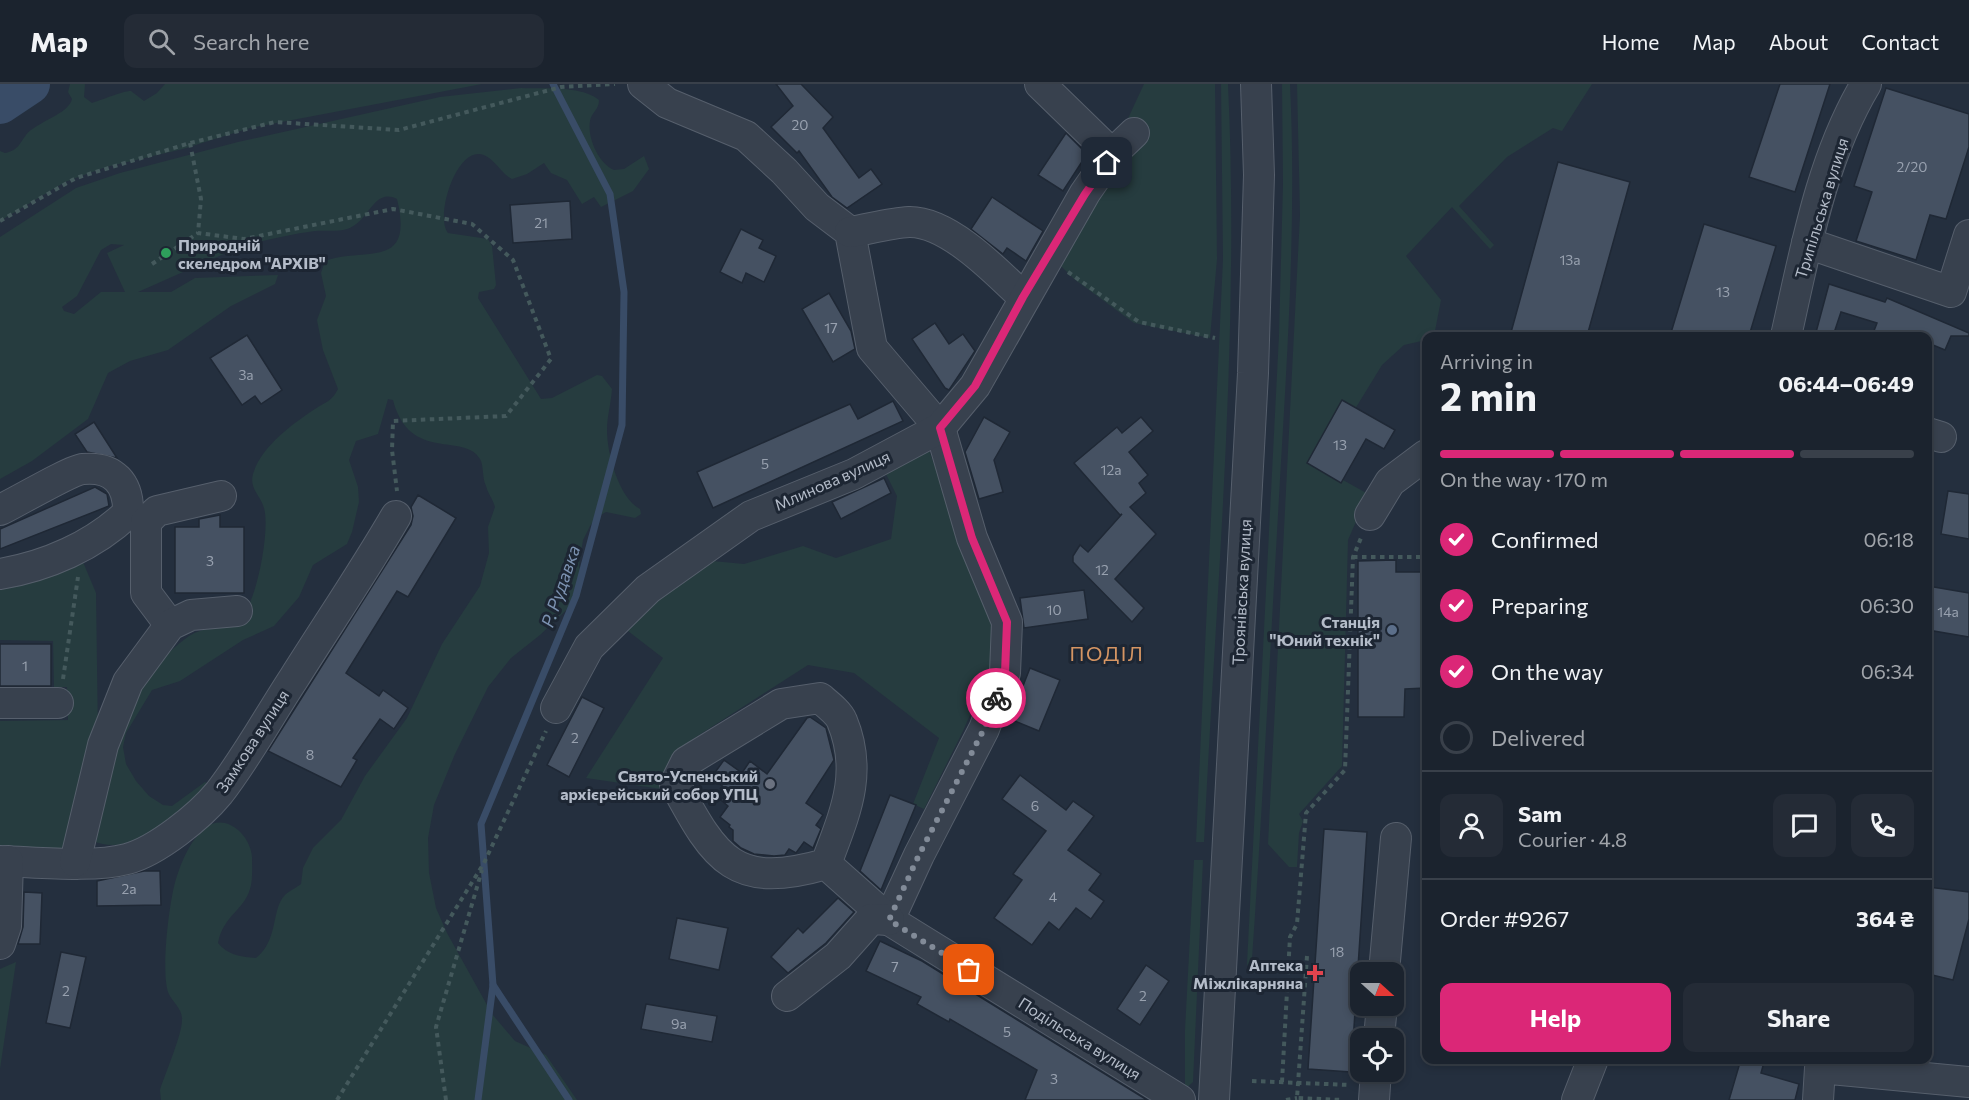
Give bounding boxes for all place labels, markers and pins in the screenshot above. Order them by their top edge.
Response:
pin [1081,137,1132,188]
place label: Природній скеледром "АРХІВ" [178,235,326,272]
marker: Природній скеледром "АРХІВ" [159,246,173,260]
place label: Станція "Юний технік" [1269,612,1380,649]
marker: Станція "Юний технік" [1385,623,1399,637]
place label: Свято-Успенський архієрейський собор УПЦ [560,766,759,803]
marker: Свято-Успенський архієрейський собор УПЦ [763,777,777,791]
pin [943,944,994,995]
place label: Аптека Міжлікарняна [1193,955,1303,992]
marker: Аптека Міжлікарняна [1308,966,1322,980]

